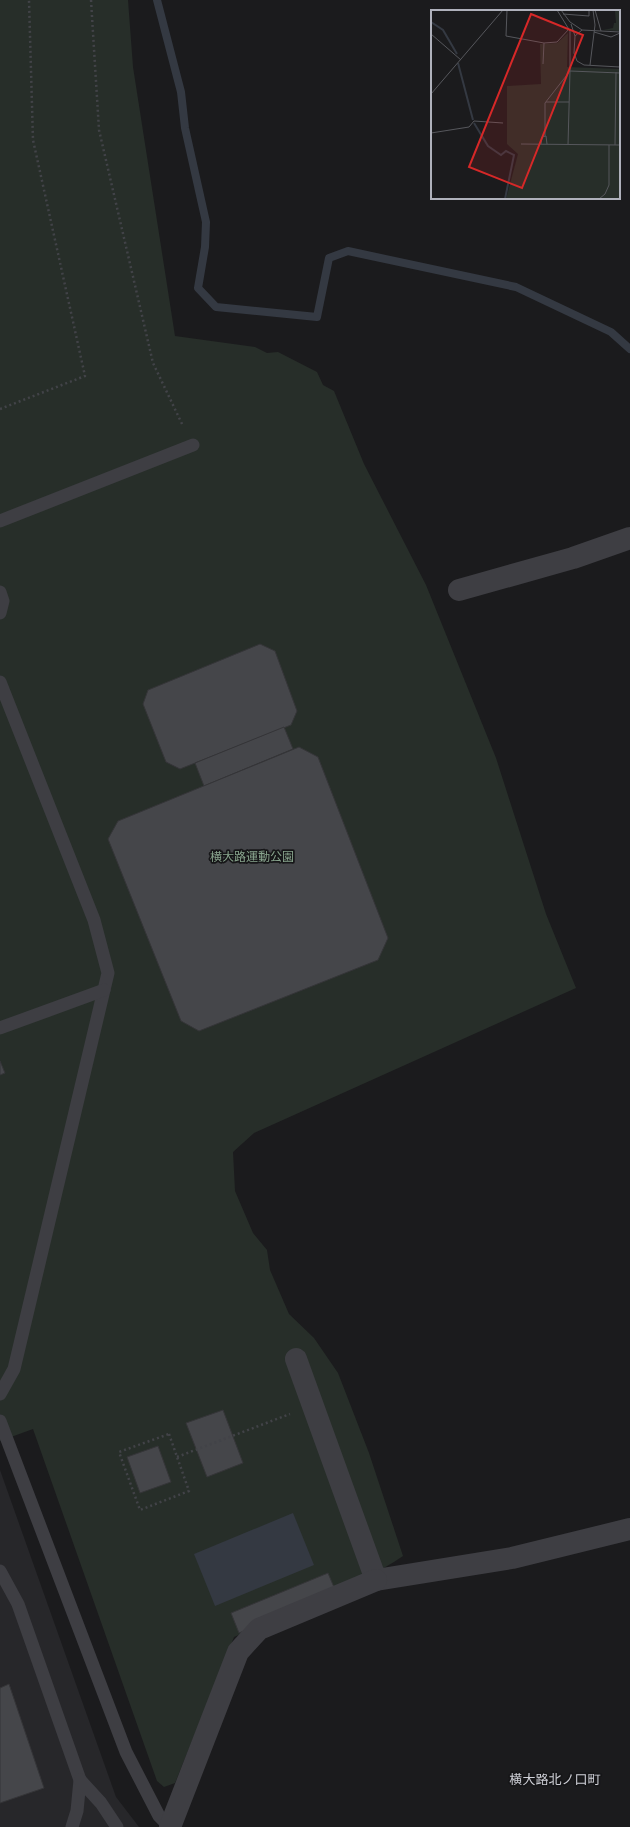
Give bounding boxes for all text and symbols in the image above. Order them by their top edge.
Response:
inset map [431,10,620,199]
park label: 横大路運動公園 [210,850,294,864]
district label: 横大路北ノ口町 [509,1772,601,1788]

